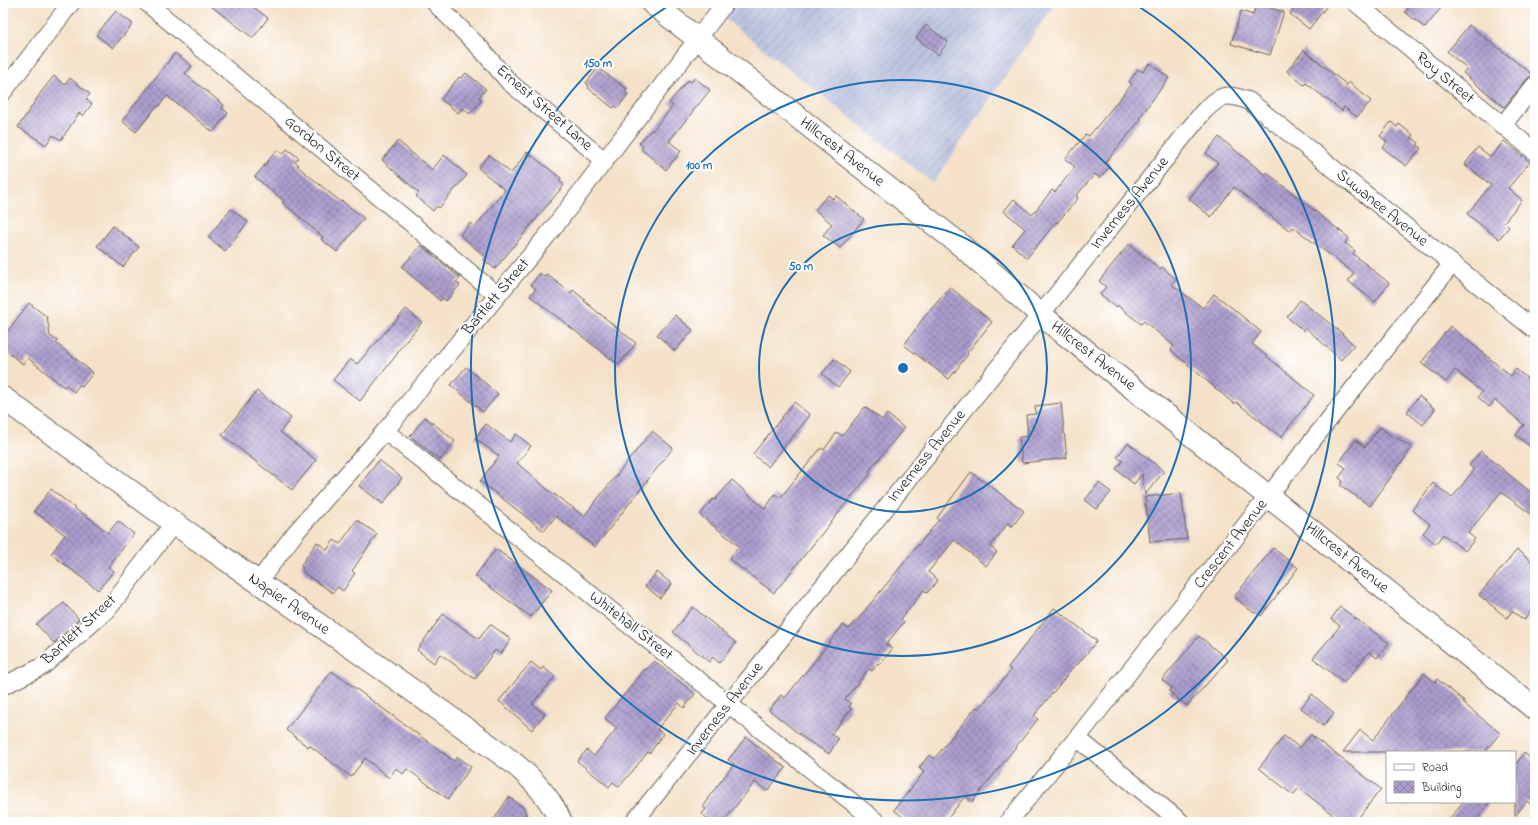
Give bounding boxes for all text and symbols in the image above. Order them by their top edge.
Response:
street label: Roy Street [1410,46,1480,110]
text: 150 m [584,55,613,73]
street label: Ernest Street Lane [490,59,598,157]
street label: Gordon Street [279,110,366,188]
street label: Hillcrest Avenue [794,111,890,193]
street label: Inverness Avenue [1085,151,1176,255]
text: 100 m [686,157,713,175]
street label: Suwanee Avenue [1331,163,1434,253]
street label: Bartlett Street [456,253,536,342]
text: 50 m [789,258,814,276]
street label: Hillcrest Avenue [1045,315,1141,397]
centre of rings [896,361,910,375]
street label: Inverness Avenue [882,404,973,508]
street label: Crescent Avenue [1188,493,1274,594]
street label: Hillcrest Avenue [1300,517,1395,600]
street label: Napier Avenue [243,567,335,642]
street label: Whitehall Street [584,585,679,667]
street label: Bartlett Street [35,589,122,672]
street label: Inverness Avenue [681,656,770,761]
legend [1386,751,1516,803]
text: Road [1422,759,1448,777]
text: Building [1421,779,1461,798]

